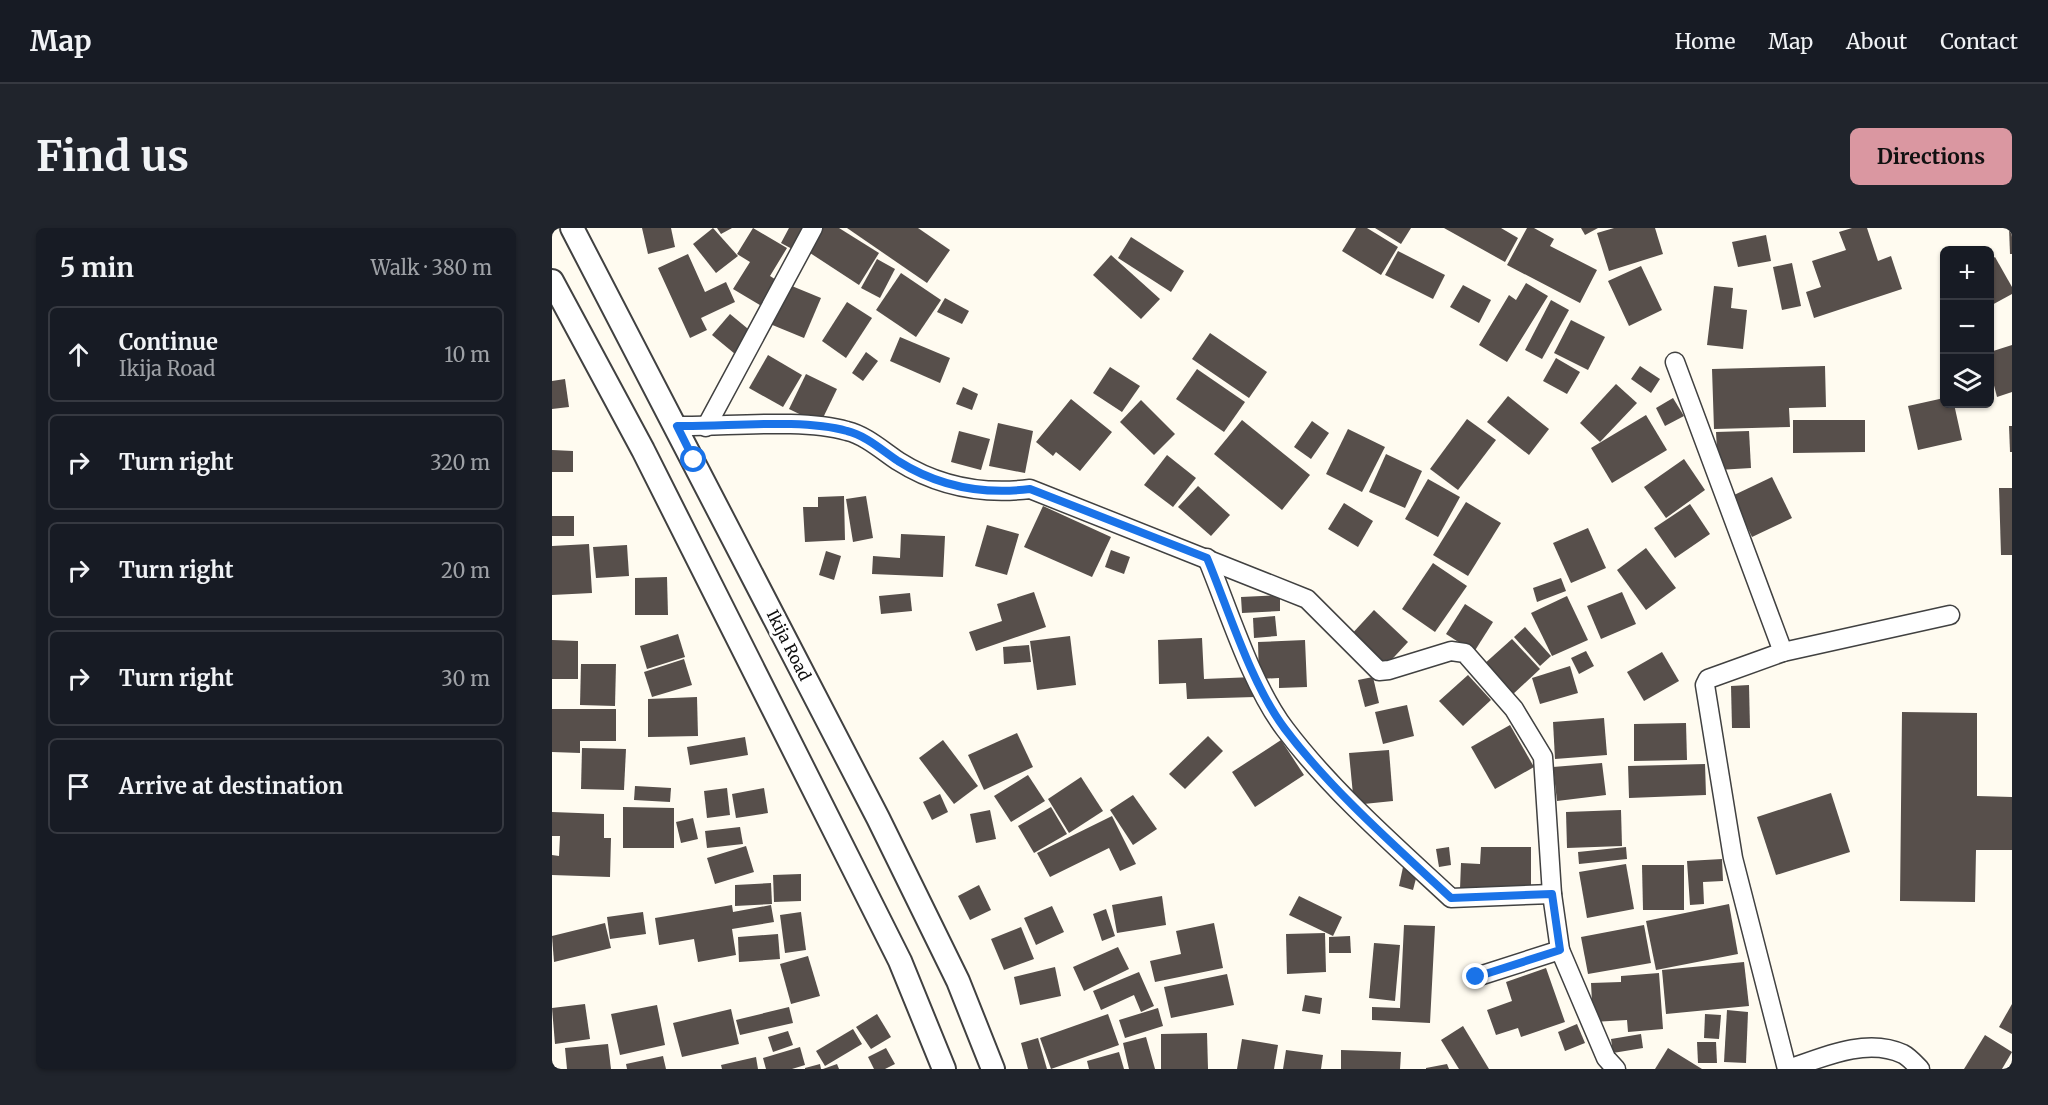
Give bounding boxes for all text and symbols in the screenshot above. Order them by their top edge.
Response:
text: Map [30,23,92,59]
text: Home [1675,28,1735,55]
text: Map [1768,28,1813,55]
text: About [1846,28,1907,55]
text: Contact [1940,28,2018,55]
button: Directions [1850,128,2012,185]
text: Find us [36,130,189,182]
map controls [1940,246,1994,408]
button: + [1940,246,1994,300]
text: 5 min [60,251,134,284]
text: Walk · 380 m [371,255,492,280]
button: − [1940,300,1994,354]
text: Continue [119,328,218,356]
icon: ahead [62,338,95,371]
text: 10 m [444,342,490,367]
button: layers [1940,354,1994,408]
text: Ikija Road [119,356,215,381]
icon: right [62,446,95,479]
route start [680,446,706,472]
text: Turn right [119,448,233,476]
text: 320 m [430,450,490,475]
icon: right [62,554,95,587]
text: Turn right [119,556,233,584]
text: 20 m [441,558,490,583]
street label: Ikija Road [763,606,816,684]
icon: right [62,662,95,695]
text: Turn right [119,664,233,692]
text: 30 m [441,666,490,691]
icon: arrive [62,770,95,803]
text: Arrive at destination [119,772,343,800]
route end [1462,963,1488,989]

